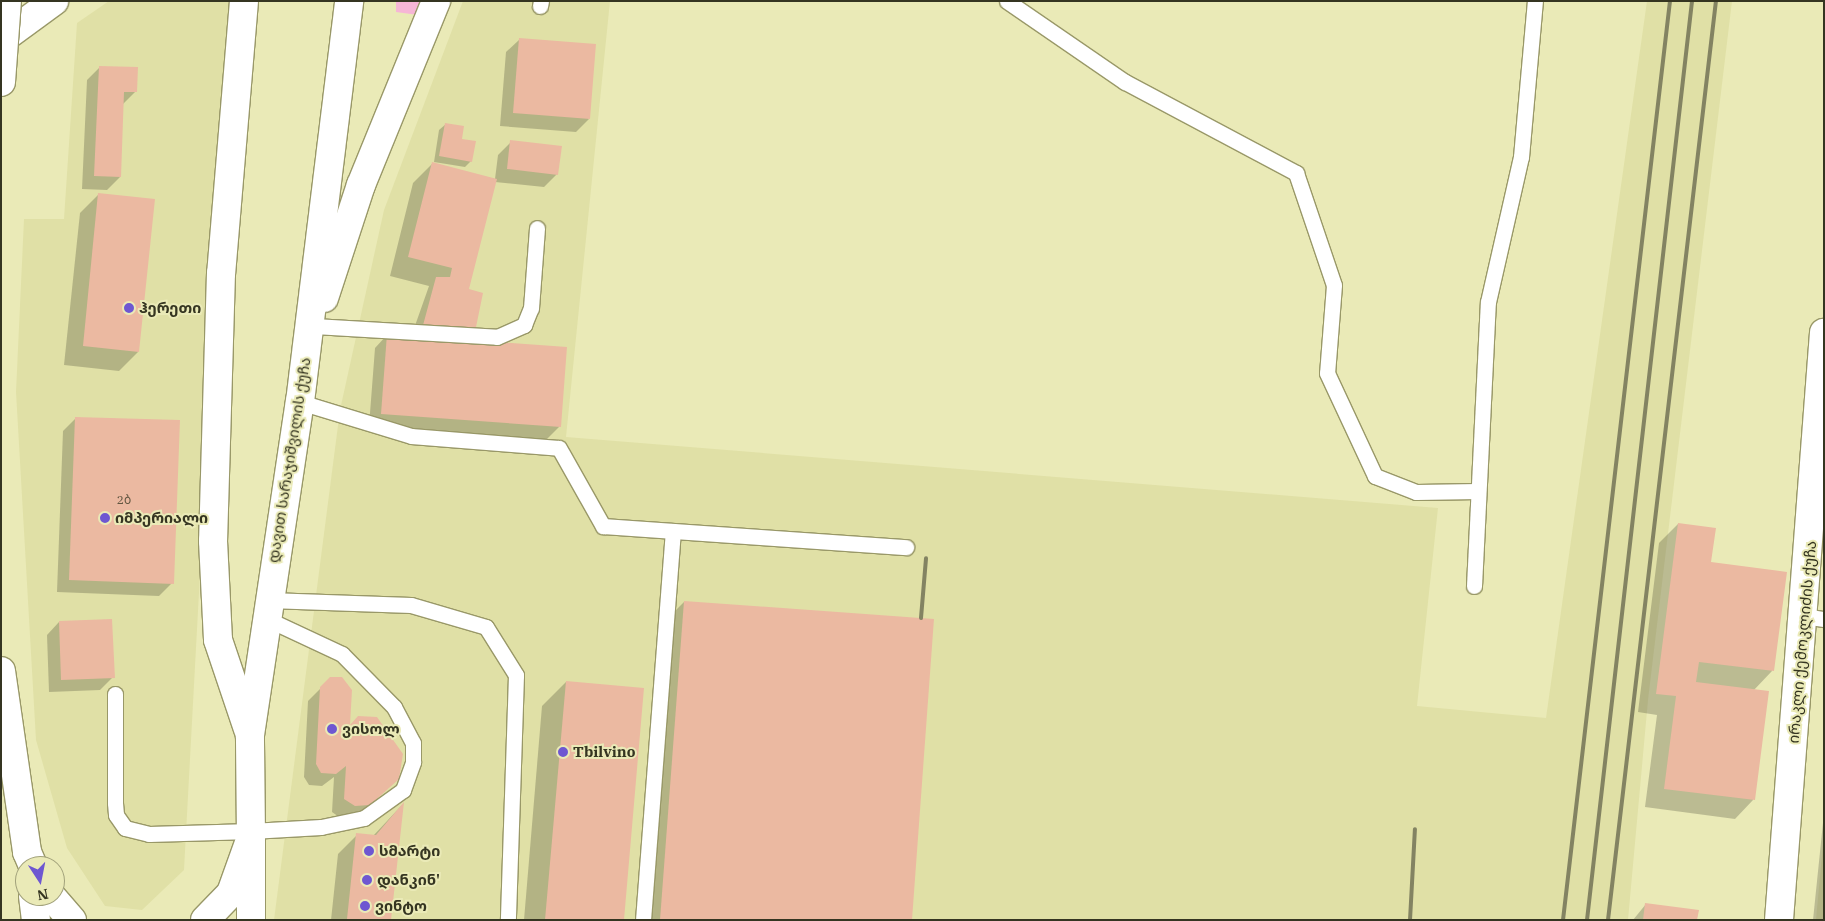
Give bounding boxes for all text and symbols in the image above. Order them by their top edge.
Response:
place label: ჰერეთი [139,299,201,317]
marker: ჰერეთი [123,302,135,314]
street label: დავით სარაჯიშვილის ქუჩა [264,356,314,564]
house number: 2ბ [117,493,131,507]
place label: იმპერიალი [115,509,208,527]
marker: იმპერიალი [99,512,111,524]
street label: ირაკლი ქემოკლიძის ქუჩა [1784,540,1820,744]
place label: ვისოლ [342,720,400,738]
marker: ვისოლ [326,723,338,735]
place label: Tbilvino [573,743,635,761]
marker: Tbilvino [557,746,569,758]
place label: სმარტი [379,842,440,860]
marker: სმარტი [363,845,375,857]
north arrow [15,856,65,906]
place label: დანკინ' [377,871,440,889]
marker: დანკინ' [361,874,373,886]
text: N [36,885,50,905]
place label: ვინტო [375,897,427,915]
marker: ვინტო [359,900,371,912]

